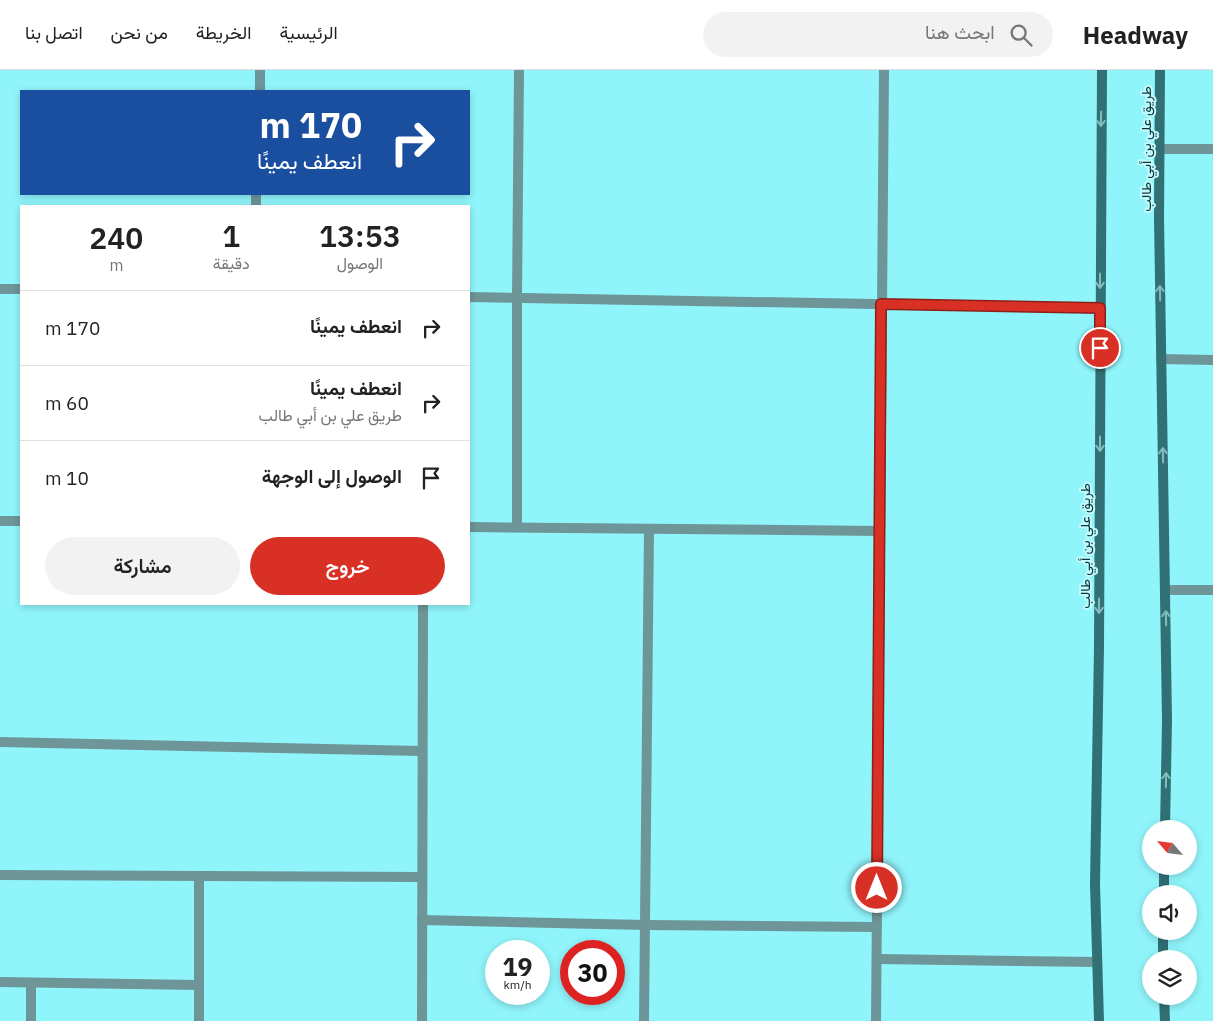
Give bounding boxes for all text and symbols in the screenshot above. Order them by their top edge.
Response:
search box [703,12,1053,57]
text: Headway [1083,19,1188,51]
text: ابحث هنا [925,20,995,44]
text: اتصل بنا [25,21,83,44]
text: من نحن [111,21,168,44]
text: الخريطة [196,21,251,44]
text: الرئيسية [279,21,338,44]
icon: search [1007,21,1035,49]
street label: طريق علي بن أبي طالب [1137,86,1158,212]
text: 170 m [259,102,362,148]
icon: right [380,110,445,175]
one-way arrow [1096,110,1106,126]
text: انعطف يمينًا [257,146,362,175]
text: 1 [222,216,240,255]
text: 13:53 [319,216,401,255]
text: 240 [89,218,143,257]
text: دقيقة [213,253,250,273]
text: الوصول [337,253,383,273]
text: m [109,255,123,275]
one-way arrow [1095,272,1105,289]
one-way arrow [1155,285,1165,301]
text: انعطف يمينًا [310,314,402,338]
icon: right [417,314,445,342]
text: 170 m [45,316,100,340]
pin [1079,327,1121,369]
icon: arrive [1086,334,1114,362]
text: انعطف يمينًا [310,376,402,400]
icon: right [417,389,445,417]
text: 60 m [45,391,89,415]
text: طريق علي بن أبي طالب [259,405,402,425]
one-way arrow [1095,435,1104,451]
one-way arrow [1158,447,1168,464]
text: الوصول إلى الوجهة [262,464,402,488]
icon: arrive [417,464,445,492]
text: 10 m [45,466,89,490]
street label: طريق علي بن أبي طالب [1076,483,1097,609]
button: مشاركة [45,537,240,595]
button: خروج [250,537,445,595]
one-way arrow [1094,598,1104,614]
one-way arrow [1161,610,1171,626]
one-way arrow [1161,772,1171,788]
north arrow [1142,820,1198,875]
map controls [1142,820,1197,1005]
position arrow [850,861,902,913]
button: sound [1142,885,1197,940]
speed limit sign: 30 [560,940,625,1005]
text: 19 [502,950,533,983]
button: layers [1142,950,1197,1005]
text: km/h [503,977,532,992]

